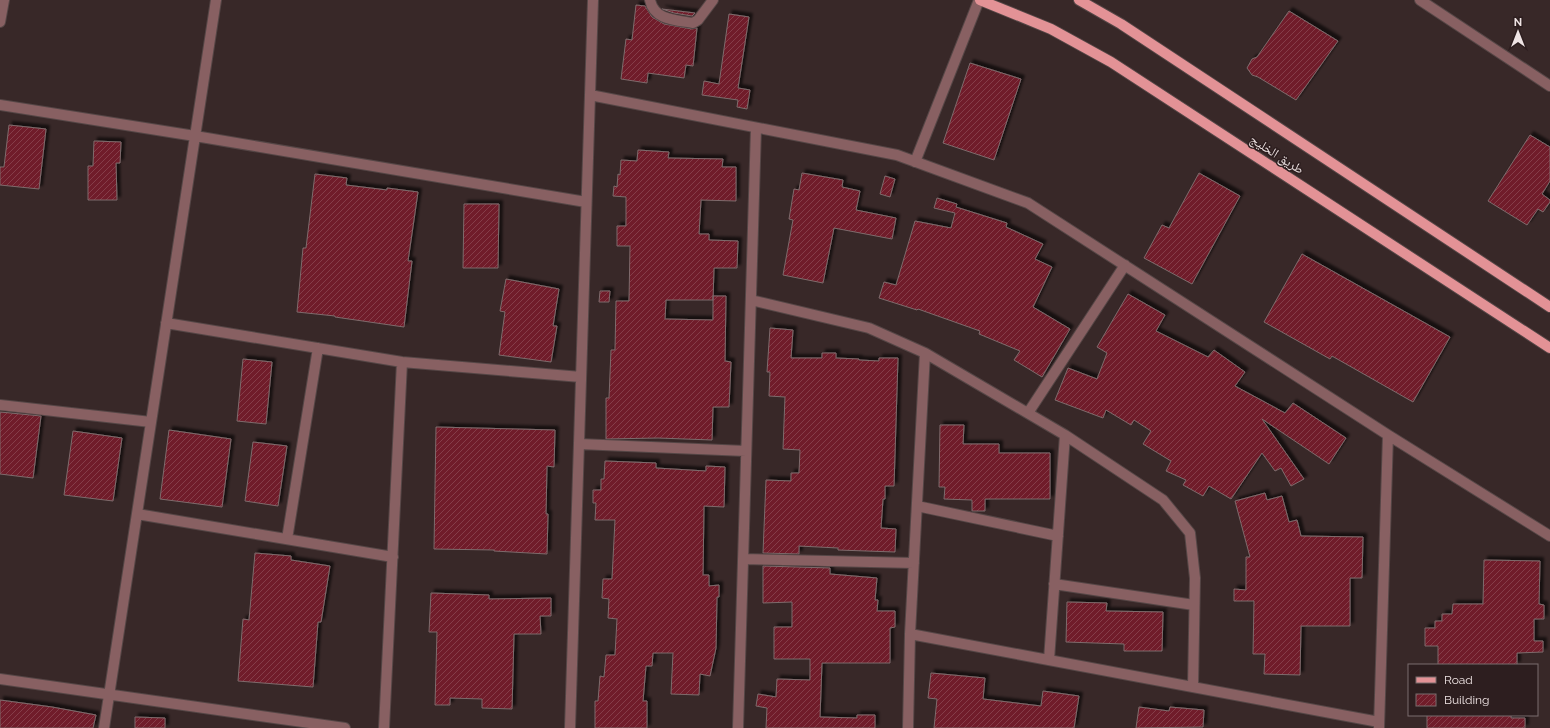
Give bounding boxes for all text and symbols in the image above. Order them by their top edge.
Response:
north arrow [1498,12,1538,52]
text: N [1514,16,1522,29]
street label: طريق الخليج [1246,131,1307,179]
legend [1408,664,1538,716]
text: Road [1444,673,1473,687]
text: Building [1444,693,1490,707]

